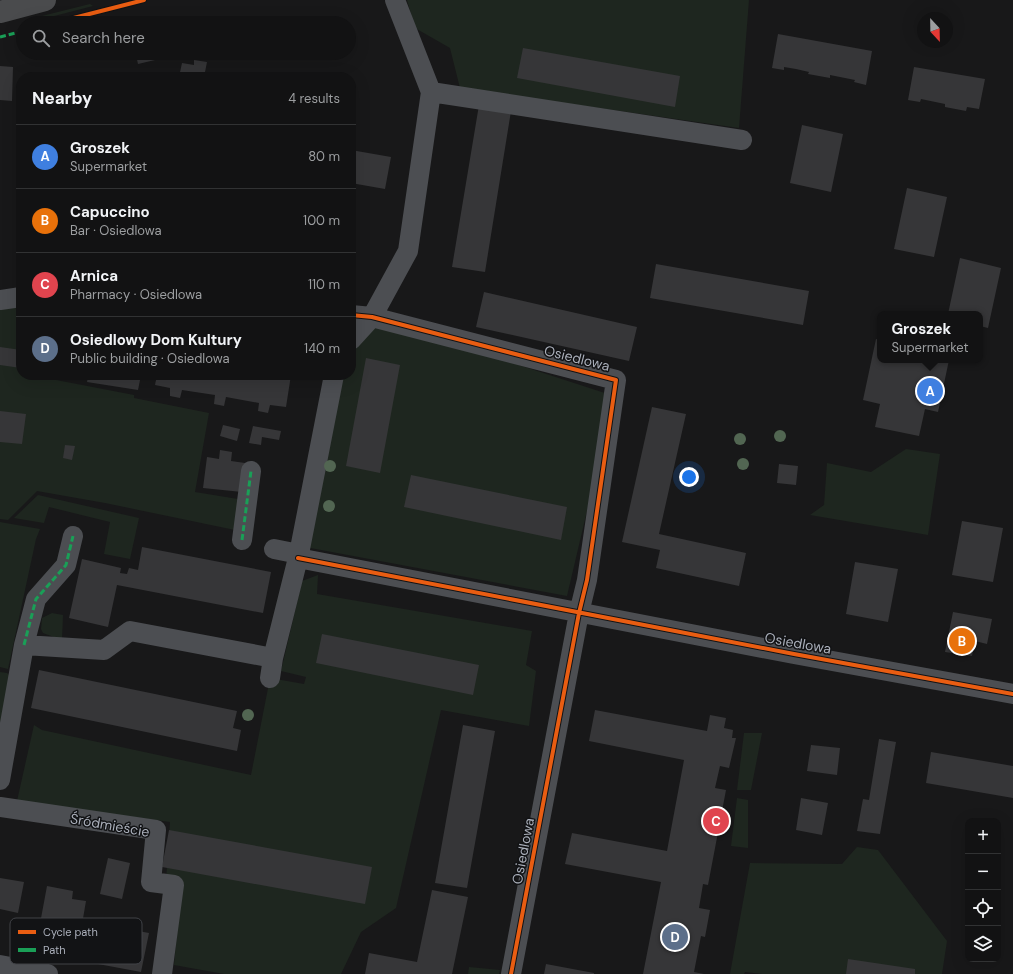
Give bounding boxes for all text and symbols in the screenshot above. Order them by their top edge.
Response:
north arrow [917,12,953,48]
search box [16,16,356,60]
icon: search [30,27,52,49]
text: Search here [62,28,145,48]
text: Nearby [32,87,92,109]
text: 4 results [288,90,340,107]
text: Groszek [70,138,130,158]
text: A [40,148,50,165]
text: 80 m [308,148,340,165]
text: Supermarket [70,158,147,175]
text: Capuccino [70,202,150,222]
text: B [41,212,49,229]
text: 100 m [303,212,340,229]
text: Bar · Osiedlowa [70,222,162,239]
text: Arnica [70,266,118,286]
text: C [40,276,50,293]
text: 110 m [308,276,340,293]
text: Pharmacy · Osiedlowa [70,286,202,303]
popup [877,311,983,363]
text: Groszek [891,319,951,339]
text: Osiedlowy Dom Kultury [70,330,242,350]
text: Supermarket [891,339,969,356]
text: D [40,340,50,357]
text: 140 m [304,340,340,357]
street label: Osiedlowa [542,341,612,375]
text: Public building · Osiedlowa [70,350,229,367]
pin: A [917,376,943,406]
your location [679,467,699,487]
pin: B [949,626,975,656]
street label: Osiedlowa [763,628,833,658]
pin: C [703,806,729,836]
street label: Śródmieście [69,809,151,841]
street label: Osiedlowa [508,816,538,886]
map controls [965,818,1001,962]
button: + [965,818,1001,854]
button: − [965,854,1001,890]
button: locate [965,890,1001,926]
legend [10,918,142,964]
pin: D [662,922,688,952]
text: Cycle path [43,925,98,939]
button: layers [965,926,1001,962]
text: Path [43,943,66,957]

